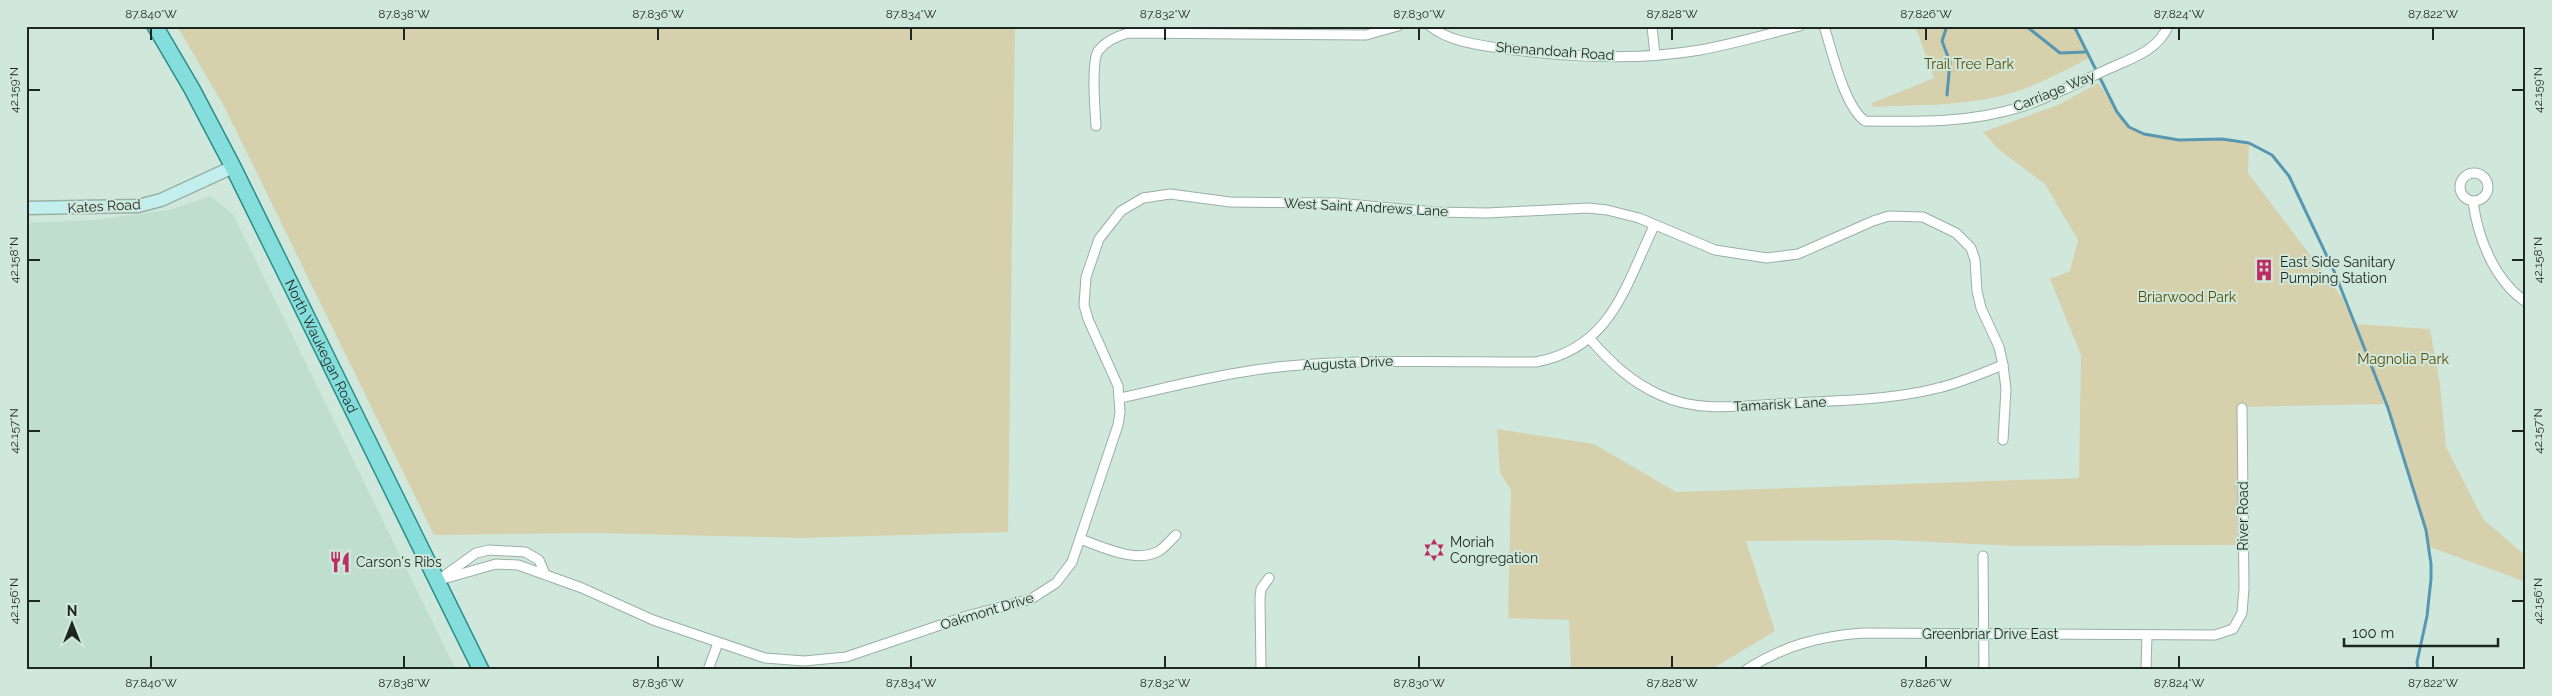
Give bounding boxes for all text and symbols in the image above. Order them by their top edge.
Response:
text: 87.840°W [125,7,177,21]
text: 87.838°W [378,7,430,21]
text: 87.836°W [632,7,684,21]
text: 87.834°W [886,7,937,21]
text: 87.832°W [1140,7,1191,21]
text: 87.830°W [1393,7,1445,21]
text: 87.828°W [1646,7,1698,21]
text: 87.826°W [1900,7,1952,21]
text: 87.824°W [2154,7,2205,21]
text: 87.822°W [2408,7,2459,21]
street label: Shenandoah Road [1495,39,1615,63]
park label: Trail Tree Park [1924,56,2015,72]
text: 42.159°N [7,67,21,113]
street label: Carriage Way [2011,67,2098,115]
text: 42.159°N [2531,67,2545,113]
street label: West Saint Andrews Lane [1283,195,1449,219]
street label: Kates Road [67,196,141,216]
text: 42.158°N [7,237,21,283]
text: 42.158°N [2531,237,2545,283]
place label: East Side Sanitary Pumping Station [2280,254,2396,286]
building icon: East Side Sanitary Pumping Station [2251,257,2277,283]
street label: North Waukegan Road [282,277,361,416]
park label: Briarwood Park [2138,289,2237,305]
park label: Magnolia Park [2357,351,2449,367]
street label: Augusta Drive [1302,353,1394,373]
street label: Tamarisk Lane [1733,394,1827,414]
text: 42.157°N [7,408,21,454]
text: 42.157°N [2531,408,2545,454]
street label: River Road [2235,481,2251,551]
place label: Moriah Congregation [1450,534,1538,566]
synagogue icon: Moriah Congregation [1421,537,1447,563]
restaurant icon: Carson's Ribs [327,549,353,575]
place label: Carson's Ribs [356,554,442,570]
text: 42.156°N [7,578,21,624]
text: 42.156°N [2531,578,2545,624]
street label: Oakmont Drive [939,589,1035,633]
north arrow [48,598,98,648]
text: N [67,603,77,619]
scale bar [2344,616,2498,648]
text: 100 m [2352,624,2394,642]
street label: Greenbriar Drive East [1922,626,2058,642]
text: 87.840°W [125,676,177,690]
text: 87.838°W [378,676,430,690]
text: 87.836°W [632,676,684,690]
text: 87.834°W [886,676,937,690]
text: 87.832°W [1140,676,1191,690]
text: 87.830°W [1393,676,1445,690]
text: 87.828°W [1646,676,1698,690]
text: 87.826°W [1900,676,1952,690]
text: 87.824°W [2154,676,2205,690]
text: 87.822°W [2408,676,2459,690]

